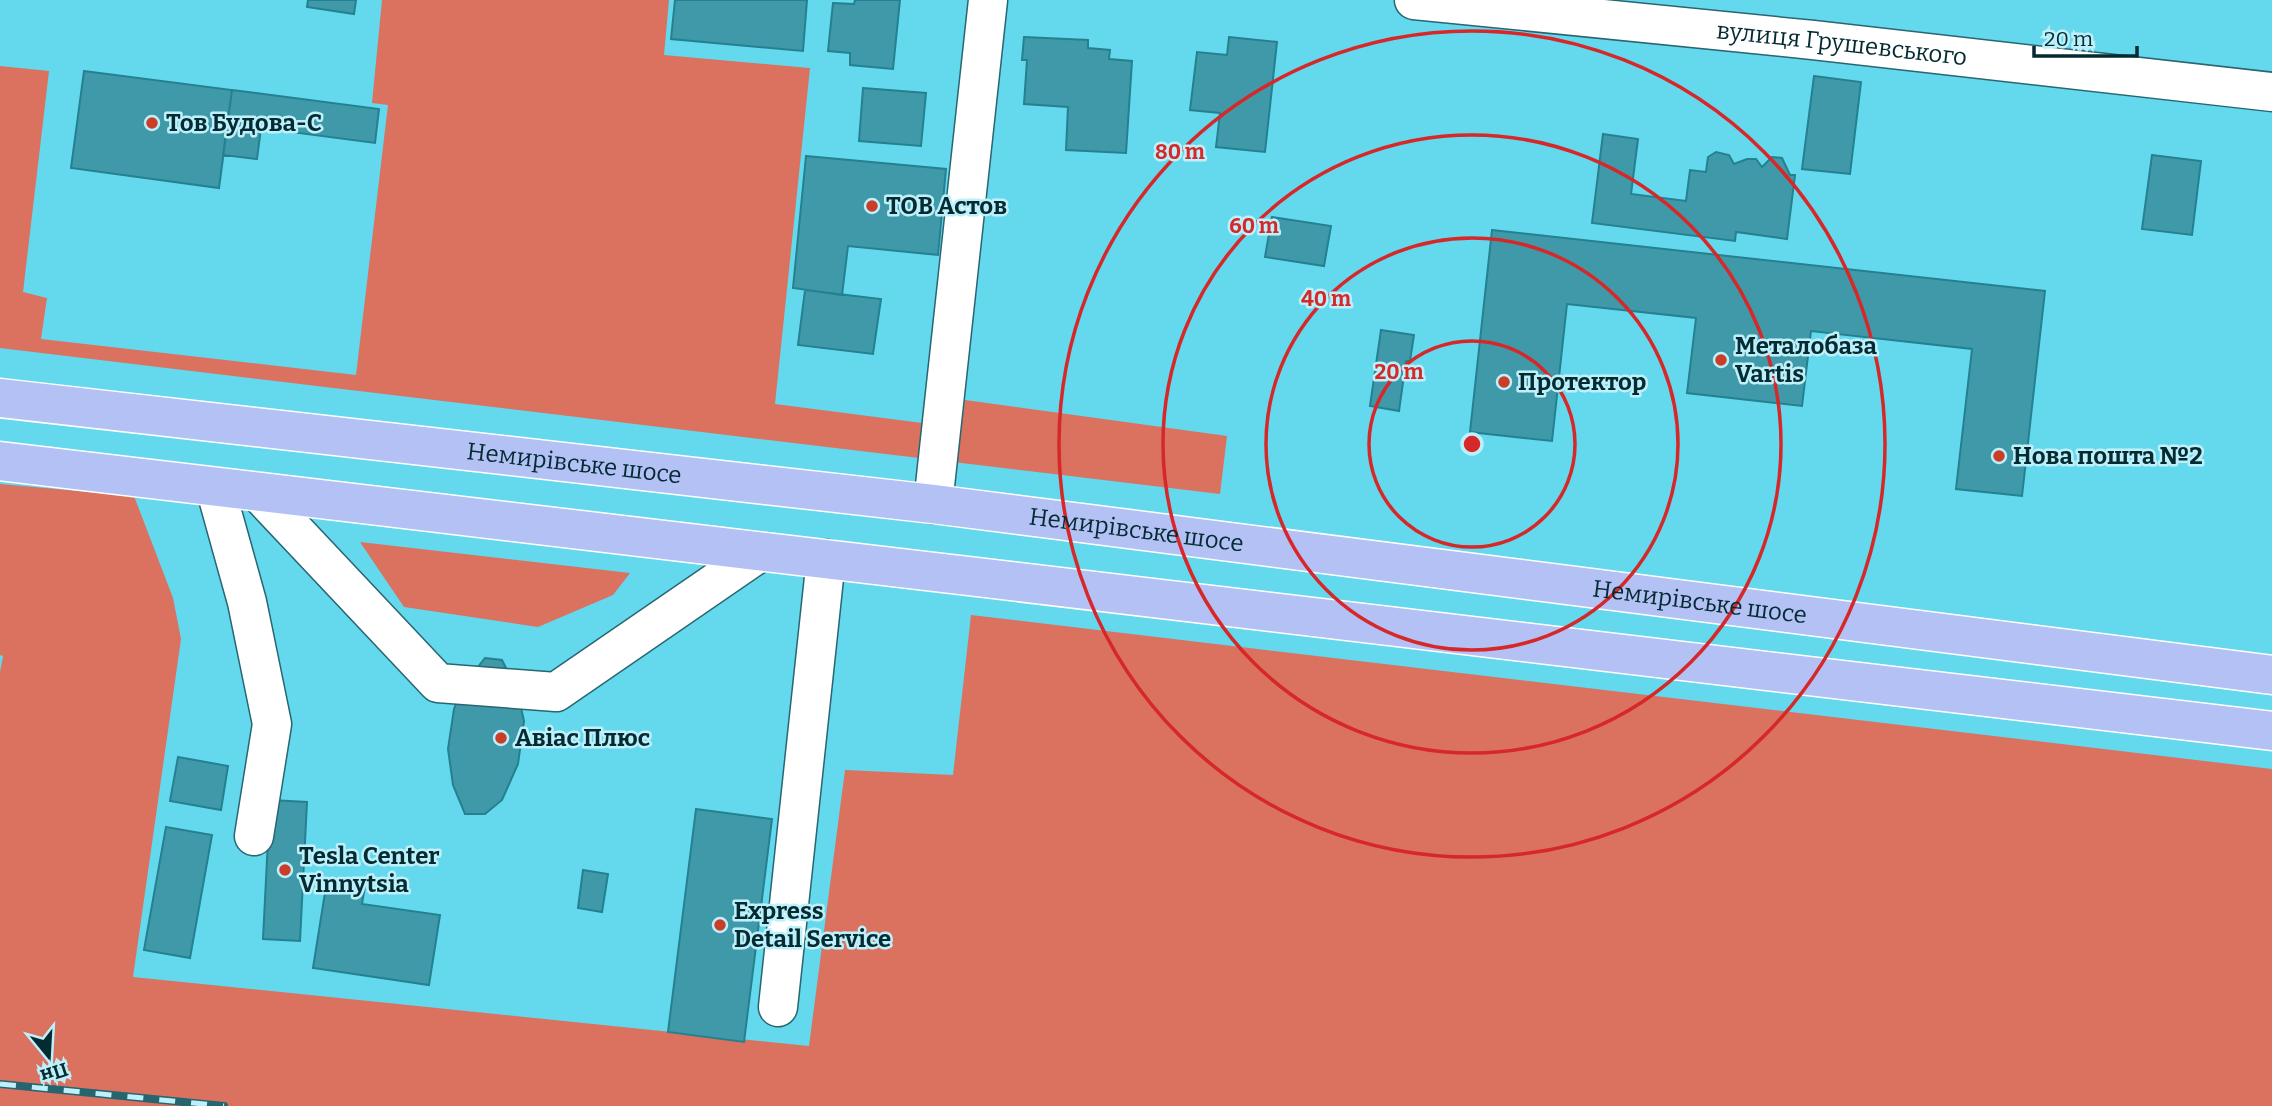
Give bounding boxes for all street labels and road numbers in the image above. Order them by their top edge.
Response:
street label: вулиця Грушевського [1715,16,1968,71]
street label: Немирівське шосе [465,437,683,489]
street label: Немирівське шосе [1027,502,1245,558]
street label: Немирівське шосе [1591,574,1809,629]

